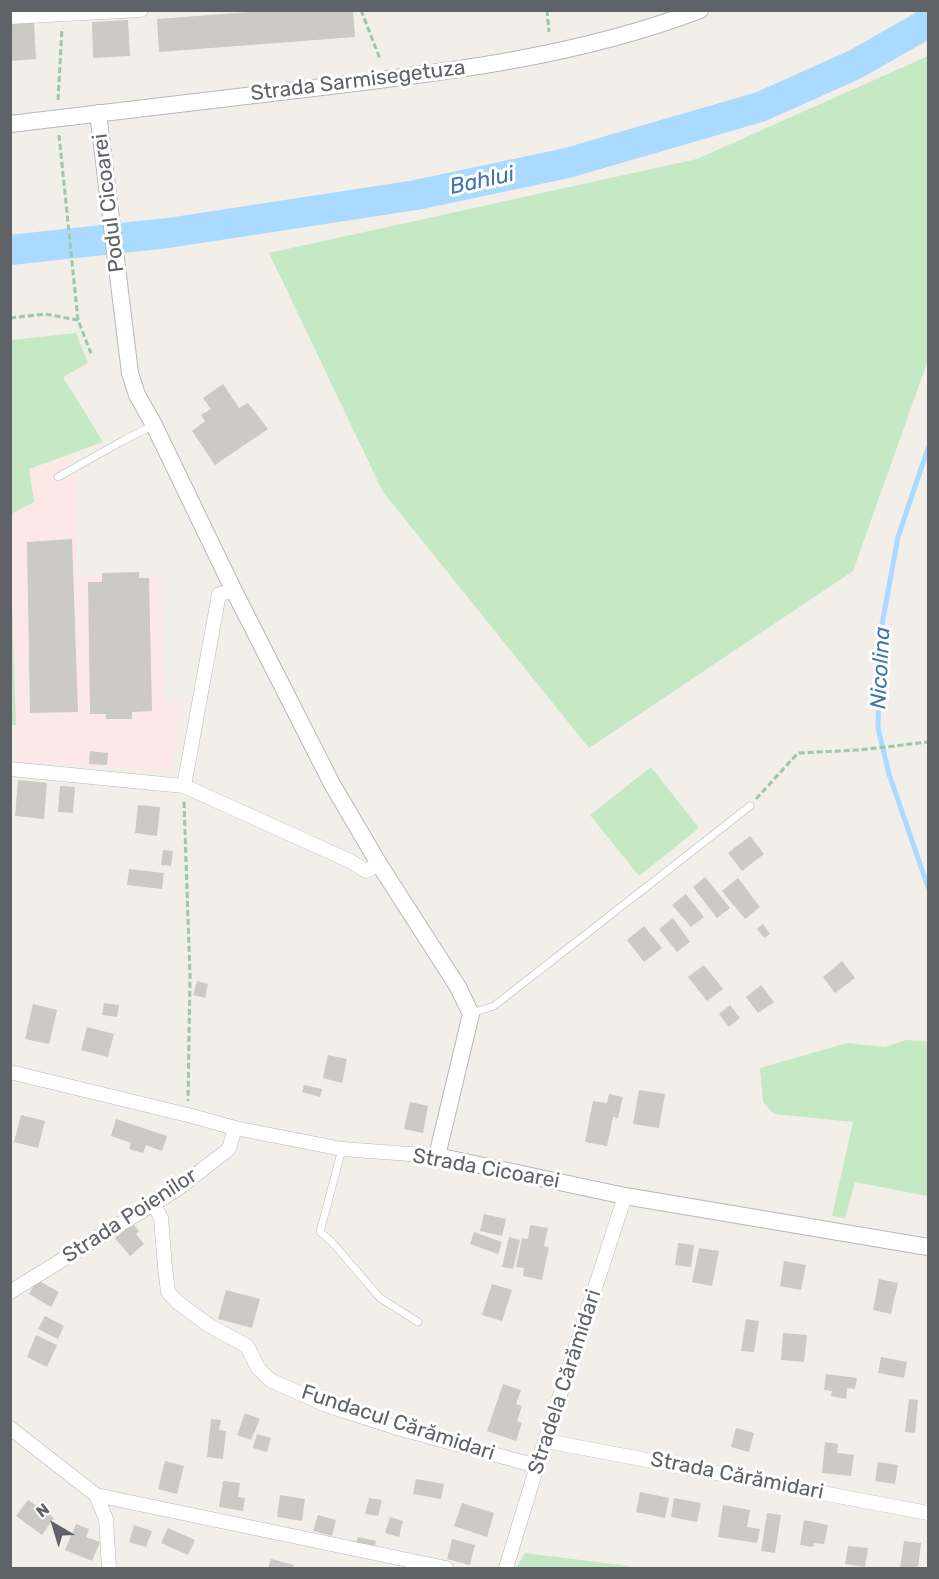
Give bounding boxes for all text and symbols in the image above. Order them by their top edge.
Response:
street label: Strada Sarmisegetuza [249,55,467,107]
street label: Podul Cicoarei [88,132,130,274]
water label: Bahlui [447,161,517,201]
water label: Nicolina [866,626,896,710]
street label: Strada Cicoarei [411,1144,561,1194]
street label: Strada Poienilor [58,1163,202,1269]
street label: Stradela Cărămidari [523,1286,607,1478]
street label: Fundacul Cărămidari [298,1380,498,1466]
street label: Strada Cărămidari [648,1447,826,1505]
north arrow [24,1495,84,1555]
text: N [32,1499,53,1521]

